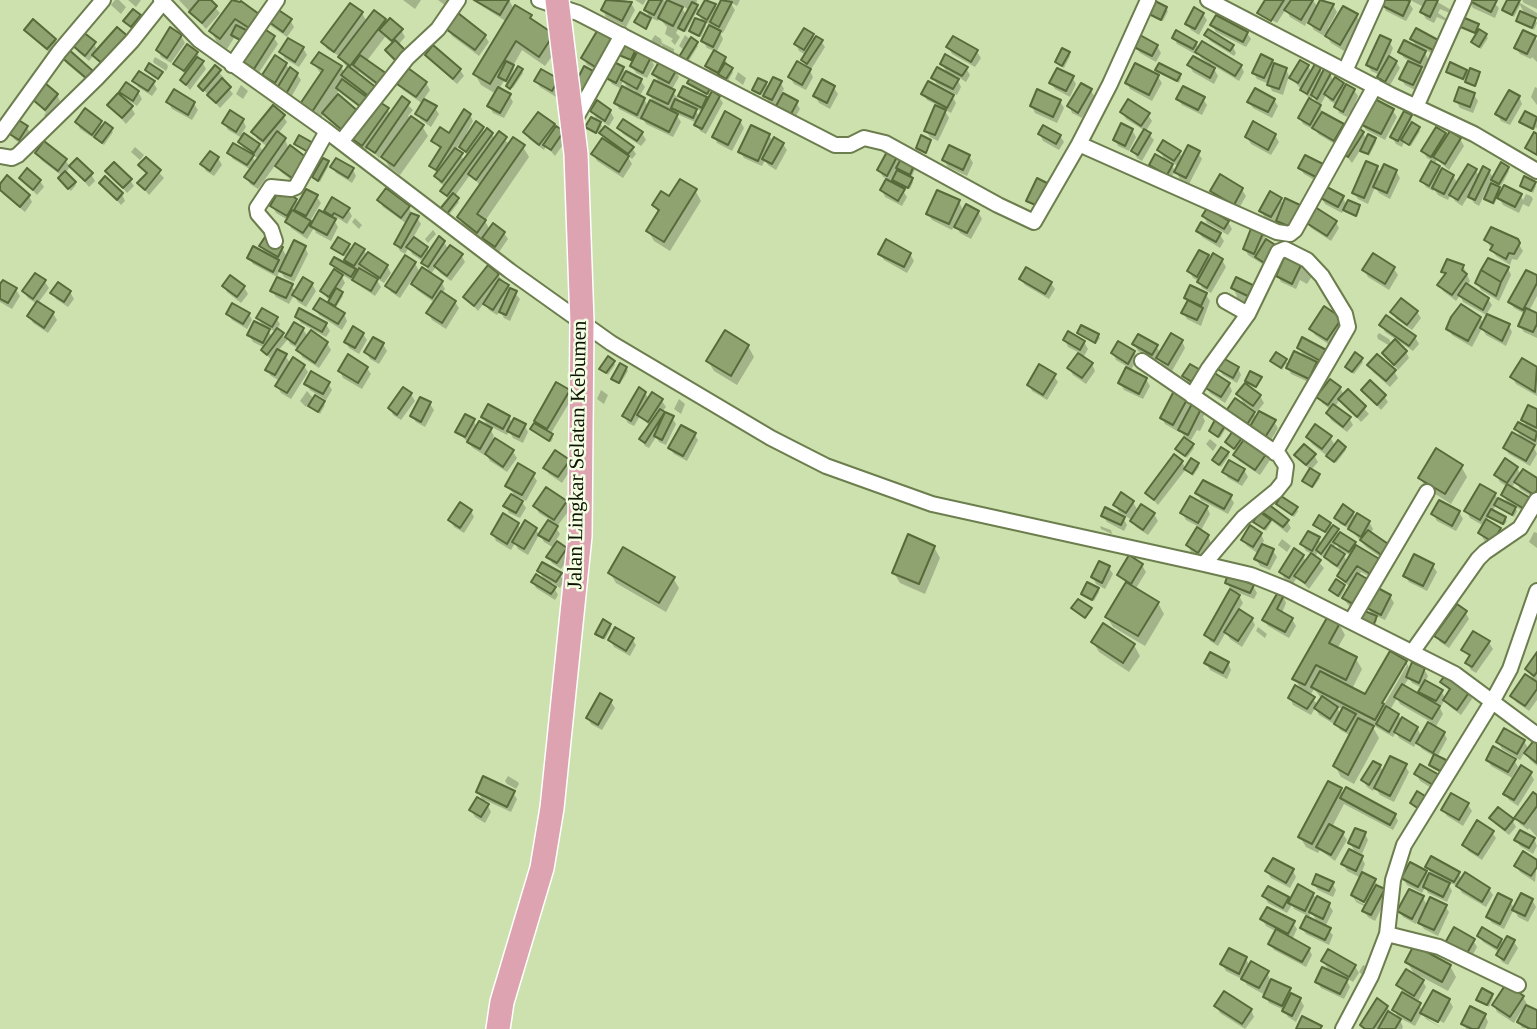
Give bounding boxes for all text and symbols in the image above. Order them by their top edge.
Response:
street label: Jalan Lingkar Selatan Kebumen [563,320,593,590]

